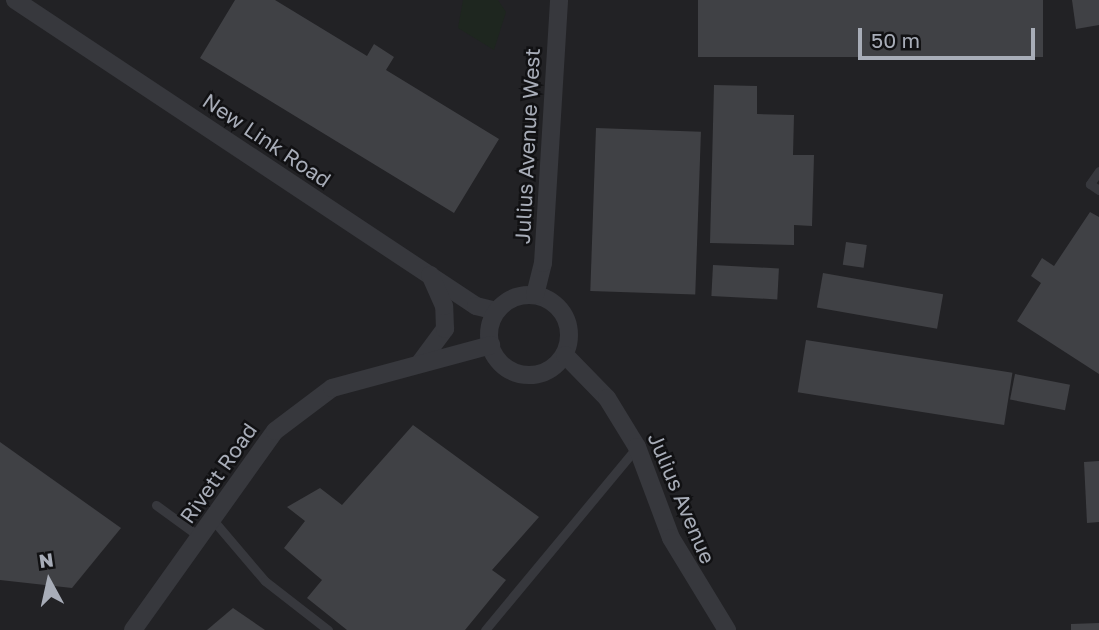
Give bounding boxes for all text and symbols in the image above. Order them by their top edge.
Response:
scale bar [861,14,1038,58]
text: 50 m [871,27,920,53]
street label: Julius Avenue West [509,47,545,245]
street label: New Link Road [198,88,336,192]
street label: Rivett Road [174,418,262,528]
street label: Julius Avenue [643,429,721,567]
north arrow [14,546,84,616]
text: N [37,547,55,572]

